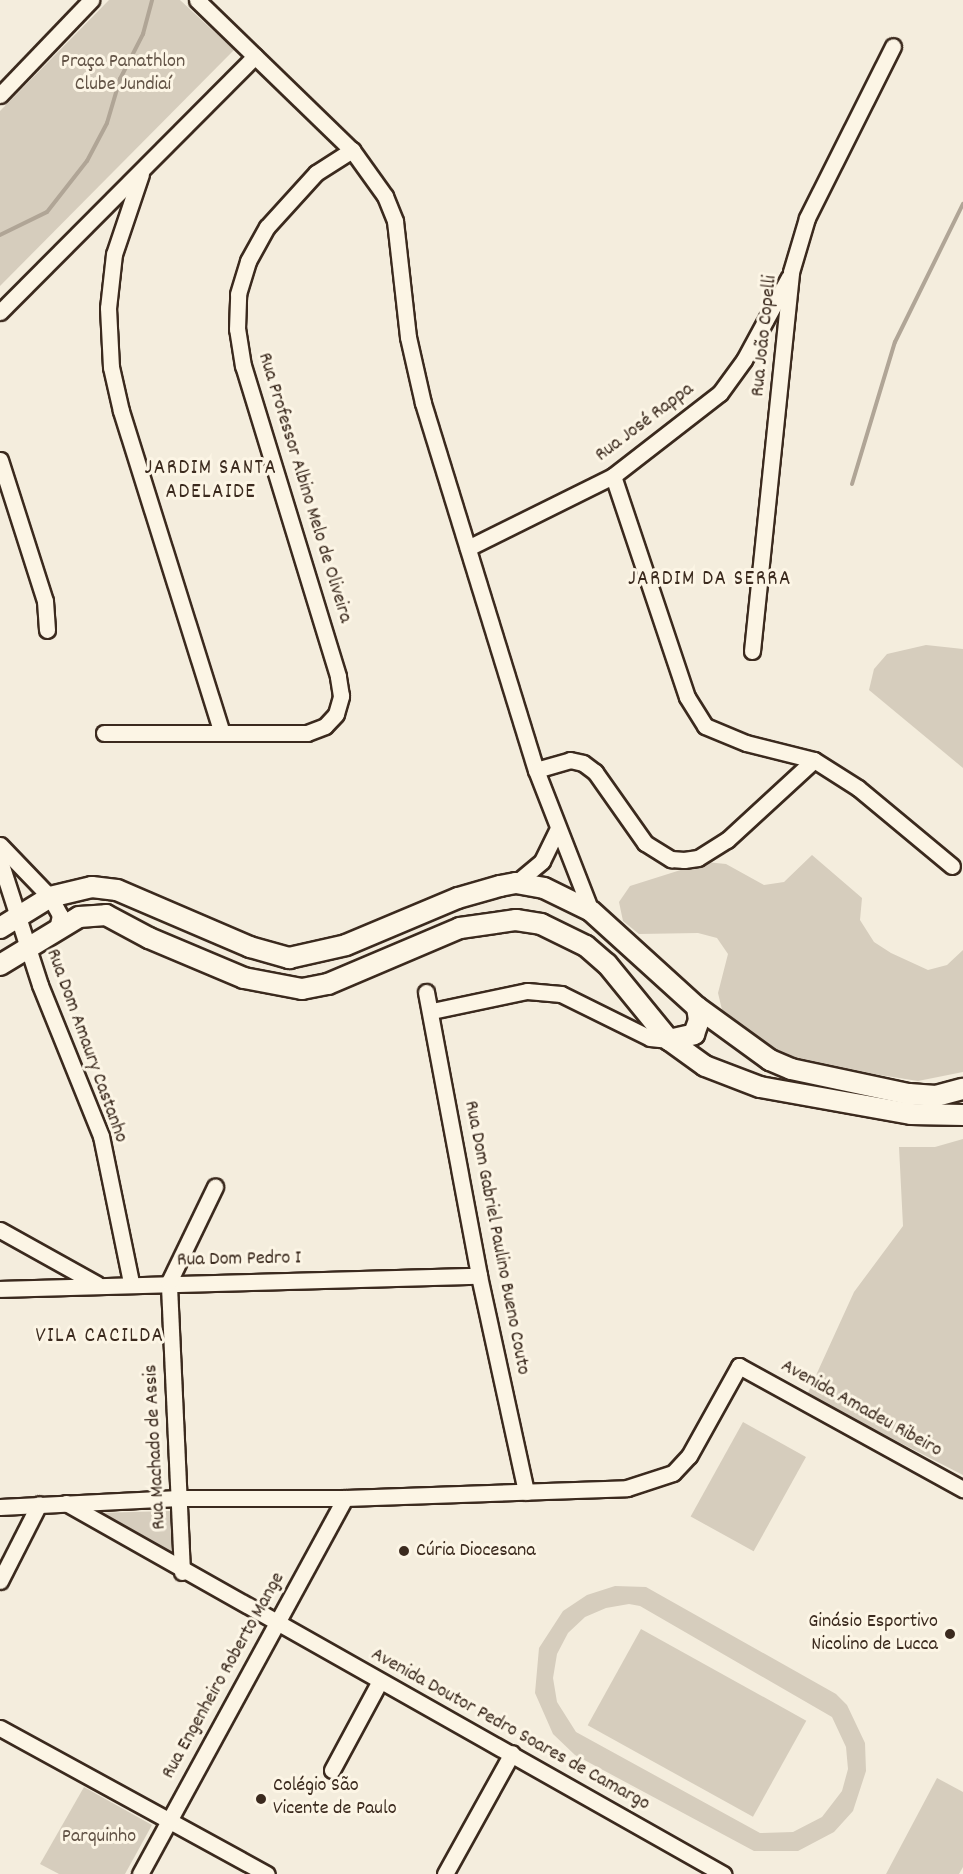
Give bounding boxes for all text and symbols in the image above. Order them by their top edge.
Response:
park label: Praça Panathlon Clube Jundiaí [61,50,185,97]
street label: Rua João Copelli [747,274,783,398]
street label: Rua Professor Albino Melo de Oliveira [251,350,357,626]
street label: Rua José Rappa [591,378,699,468]
district label: JARDIM SANTA ADELAIDE [145,456,277,506]
district label: JARDIM DA SERRA [628,567,792,593]
street label: Rua Dom Amaury Castanho [40,946,132,1146]
street label: Rua Dom Gabriel Paulino Bueno Couto [458,1099,534,1377]
street label: Rua Dom Pedro I [177,1247,301,1273]
district label: VILA CACILDA [35,1324,165,1350]
street label: Avenida Amadeu Ribeiro [776,1355,946,1463]
street label: Rua Machado de Assis [140,1364,172,1530]
place label: Cúria Diocesana [416,1539,536,1563]
marker: Cúria Diocesana [397,1544,411,1558]
street label: Rua Engenheiro Roberto Mange [157,1569,291,1783]
place label: Ginásio Esportivo Nicolino de Lucca [808,1610,938,1657]
marker: Ginásio Esportivo Nicolino de Lucca [943,1627,957,1641]
street label: Avenida Doutor Pedro Soares de Camargo [366,1643,654,1817]
place label: Colégio São Vicente de Paulo [273,1775,397,1822]
marker: Colégio São Vicente de Paulo [254,1792,268,1806]
park label: Parquinho [62,1825,136,1849]

